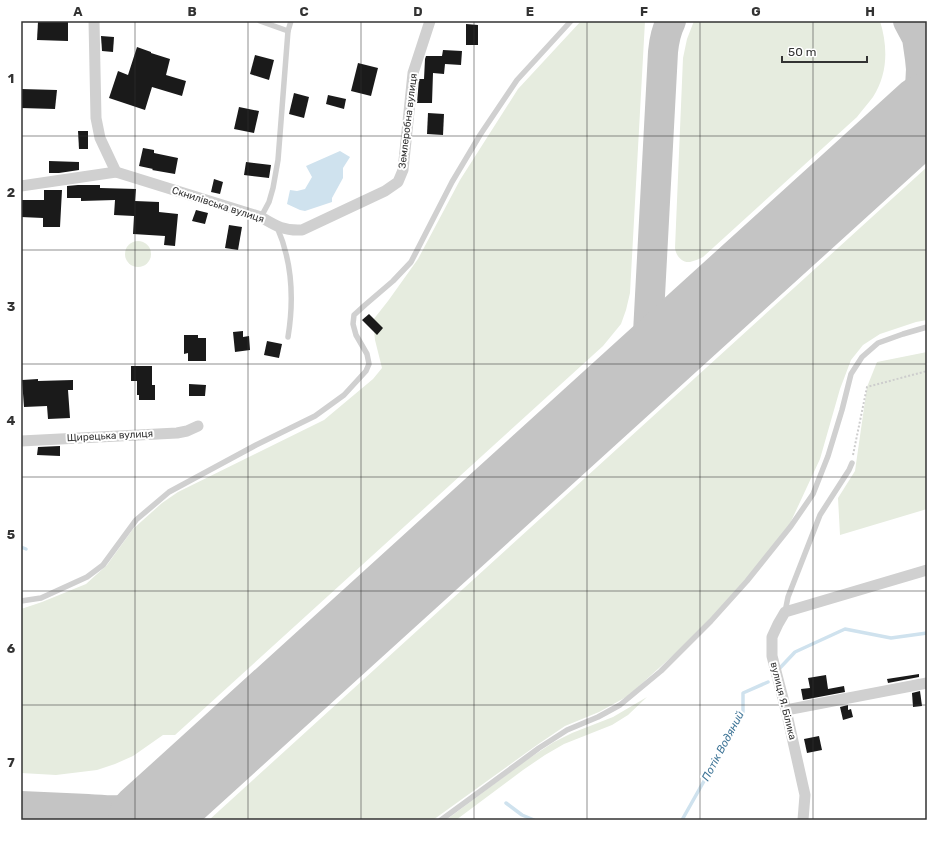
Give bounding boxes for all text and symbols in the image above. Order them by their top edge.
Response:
text: A [73,4,83,19]
text: B [187,4,197,19]
text: C [299,4,309,19]
text: D [413,4,423,19]
text: E [526,4,534,19]
text: F [640,4,648,19]
text: G [751,4,761,19]
text: H [865,4,875,19]
scale bar [782,38,867,64]
text: 50 m [788,45,816,59]
text: 1 [8,71,14,86]
street label: Землеробна вулиця [396,73,420,169]
street label: Скнилівська вулиця [170,184,266,226]
text: 2 [7,185,15,200]
text: 3 [7,299,16,314]
text: 4 [7,413,16,428]
street label: Щирецька вулиця [67,428,153,444]
text: 5 [7,527,15,542]
text: 6 [7,641,16,656]
street label: вулиця Я. Білика [768,661,798,741]
water label: Потік Водяний [699,709,747,783]
text: 7 [7,755,15,770]

